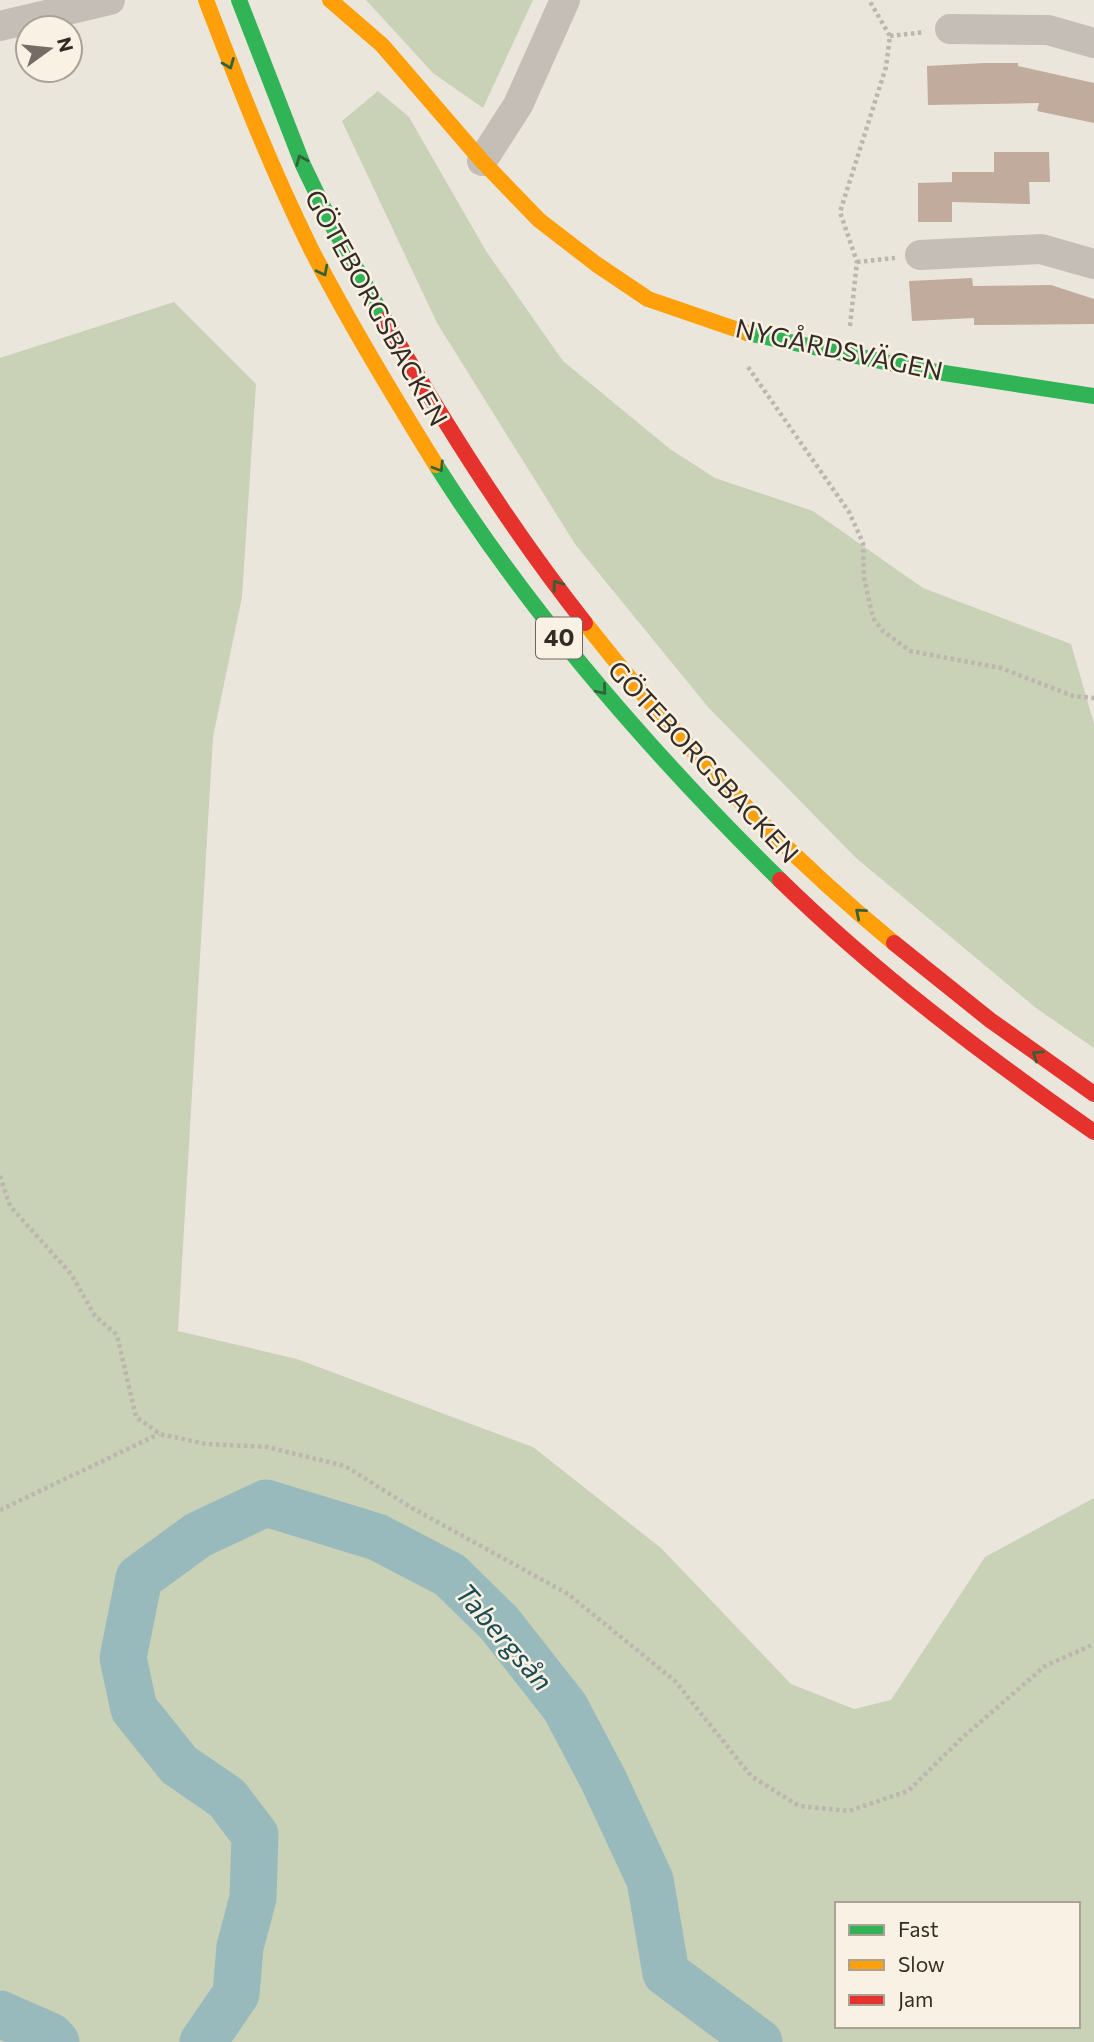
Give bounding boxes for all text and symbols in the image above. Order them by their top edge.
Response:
north arrow [14,14,84,84]
text: N [53,35,79,54]
one-way arrow [221,57,235,70]
one-way arrow [295,154,309,167]
street label: GÖTEBORGSBACKEN [299,184,455,431]
one-way arrow [315,264,329,276]
street label: NYGÅRDSVÄGEN [733,311,946,386]
one-way arrow [430,459,443,472]
one-way arrow [552,580,565,593]
road number: 40 [536,618,582,658]
street label: GÖTEBORGSBACKEN [602,653,806,868]
one-way arrow [593,683,606,695]
one-way arrow [855,909,868,921]
one-way arrow [1032,1051,1045,1064]
water label: Tabergsån [449,1576,561,1697]
legend [835,1902,1080,2028]
text: Fast [898,1916,939,1941]
text: Slow [898,1951,945,1976]
text: Jam [898,1986,933,2011]

